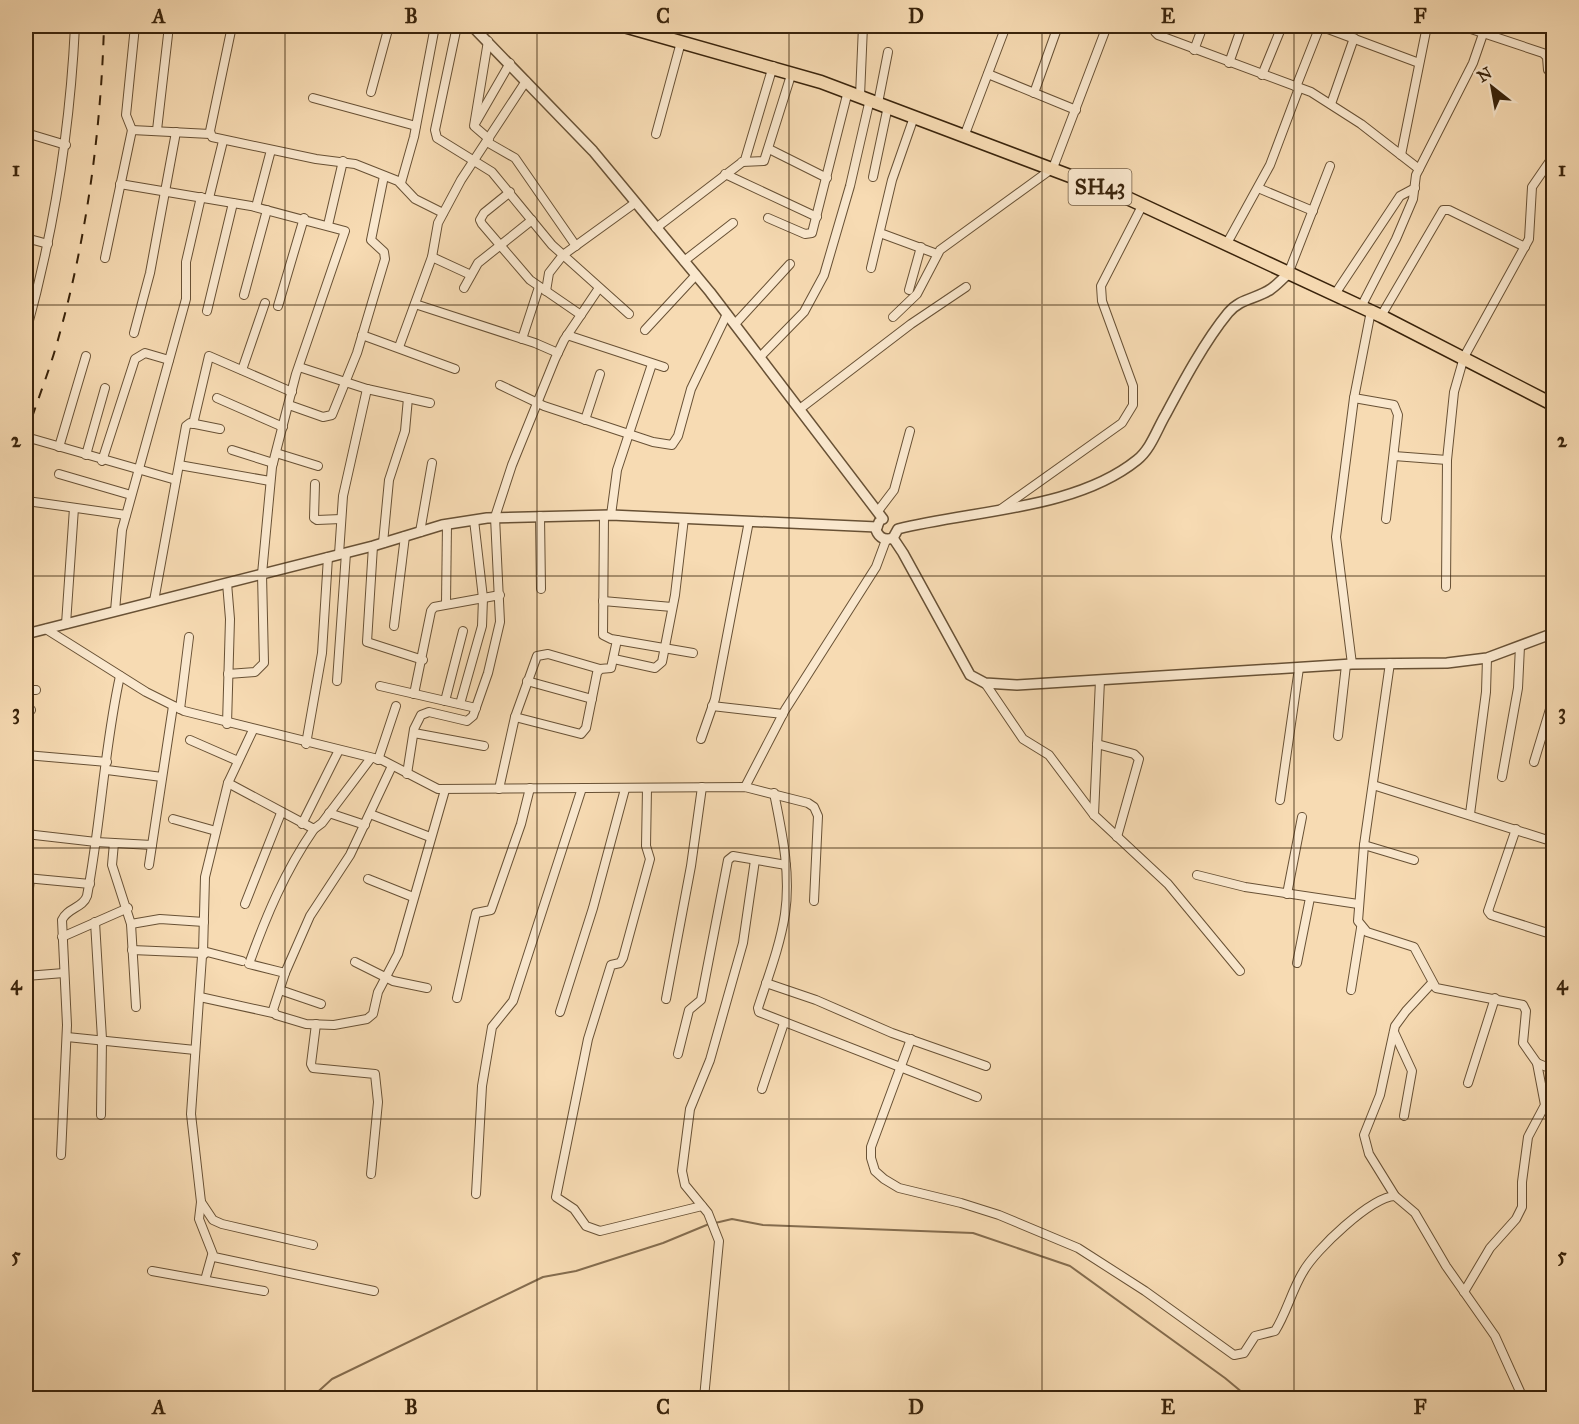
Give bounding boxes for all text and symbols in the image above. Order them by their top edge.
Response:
text: A [150,4,166,28]
text: B [404,4,418,28]
text: C [656,4,670,28]
text: D [908,4,924,28]
text: E [1161,4,1176,28]
text: F [1413,4,1427,28]
north arrow [1462,57,1522,117]
text: N [1474,63,1496,86]
text: 1 [12,157,20,181]
text: 1 [1558,157,1566,181]
road number: SH43 [1068,169,1132,205]
text: 2 [11,428,22,452]
text: 2 [1557,428,1568,452]
text: 3 [12,700,20,725]
text: 3 [1558,700,1566,725]
text: 4 [10,971,22,996]
text: 4 [1556,971,1568,996]
text: 5 [11,1243,21,1267]
text: 5 [1557,1243,1567,1267]
text: A [150,1395,166,1419]
text: B [404,1395,418,1419]
text: C [656,1395,670,1419]
text: D [908,1395,924,1419]
text: E [1161,1395,1176,1419]
text: F [1413,1395,1427,1419]

